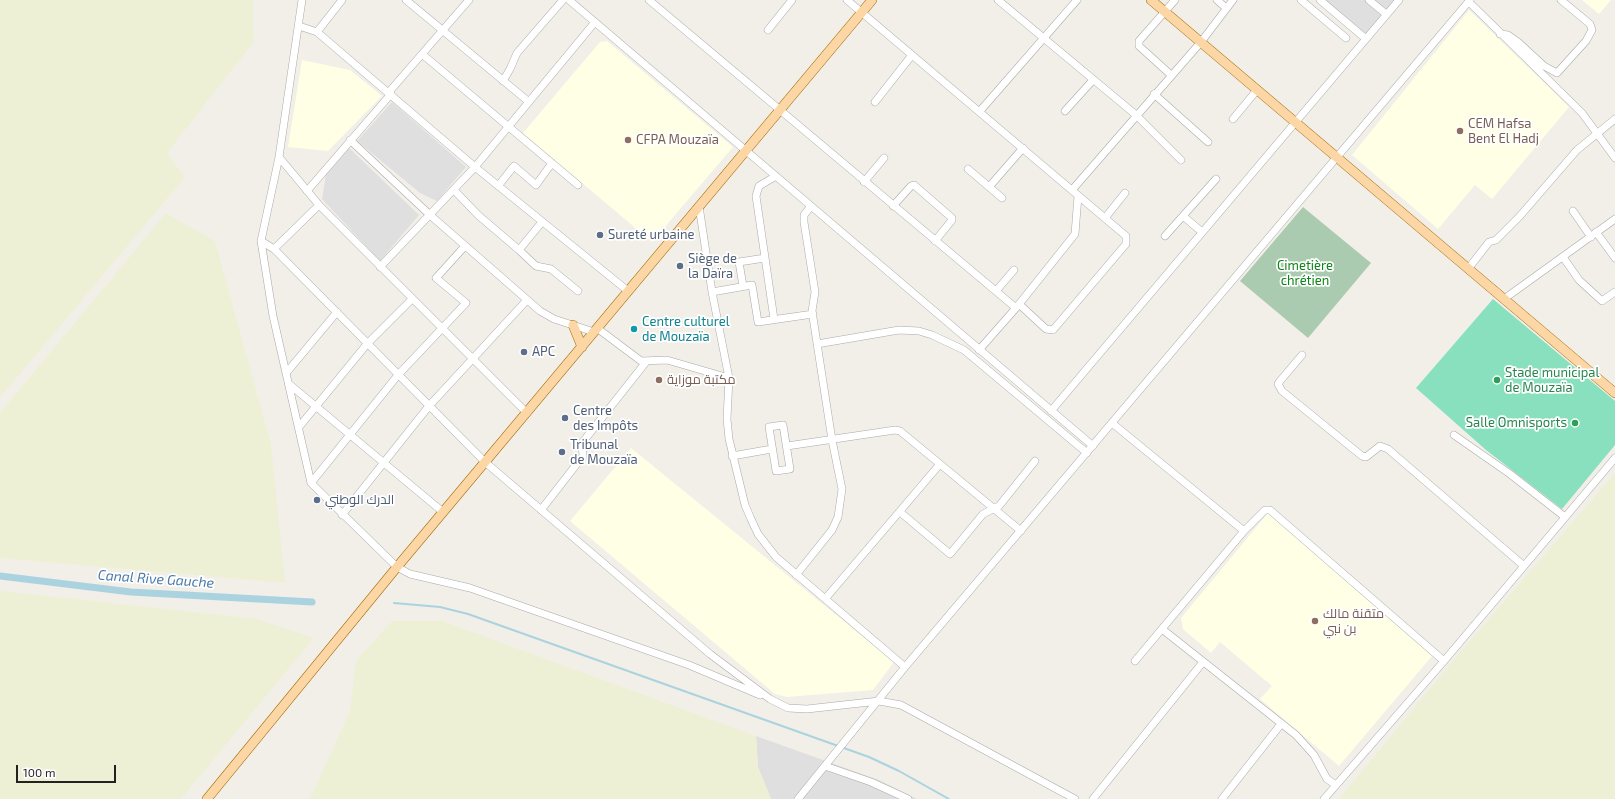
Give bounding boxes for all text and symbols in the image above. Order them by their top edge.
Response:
place label: CEM Hafsa Bent El Hadj [1468,116,1539,147]
marker: CEM Hafsa Bent El Hadj [1455,126,1465,136]
place label: CFPA Mouzaïa [636,132,719,148]
marker: CFPA Mouzaïa [623,135,633,145]
place label: Sureté urbaine [608,227,694,243]
marker: Sureté urbaine [595,230,605,240]
place label: Siège de la Daïra [688,251,737,282]
park label: Cimetière chrétien [1277,258,1333,289]
marker: Siège de la Daïra [675,261,685,271]
place label: Centre culturel de Mouzaïa [642,314,730,345]
marker: Centre culturel de Mouzaïa [629,324,639,334]
place label: APC [532,344,555,360]
marker: APC [519,347,529,357]
place label: Stade municipal de Mouzaïa [1505,365,1599,396]
place label: مكتبة موزاية [667,372,736,388]
marker: مكتبة موزاية [654,375,664,385]
marker: Stade municipal de Mouzaïa [1492,375,1502,385]
place label: Centre des Impôts [573,403,638,434]
marker: Centre des Impôts [560,413,570,423]
place label: Salle Omnisports [1466,415,1567,431]
marker: Salle Omnisports [1570,418,1580,428]
place label: Tribunal de Mouzaïa [570,437,638,468]
marker: Tribunal de Mouzaïa [557,447,567,457]
place label: الدرك الوطني [325,492,394,508]
marker: الدرك الوطني [312,495,322,505]
water label: Canal Rive Gauche [97,567,215,591]
place label: متقنة مالك بن نبي [1323,606,1384,637]
marker: متقنة مالك بن نبي [1310,616,1320,626]
scale bar [18,757,118,783]
text: 100 m [23,765,55,779]

